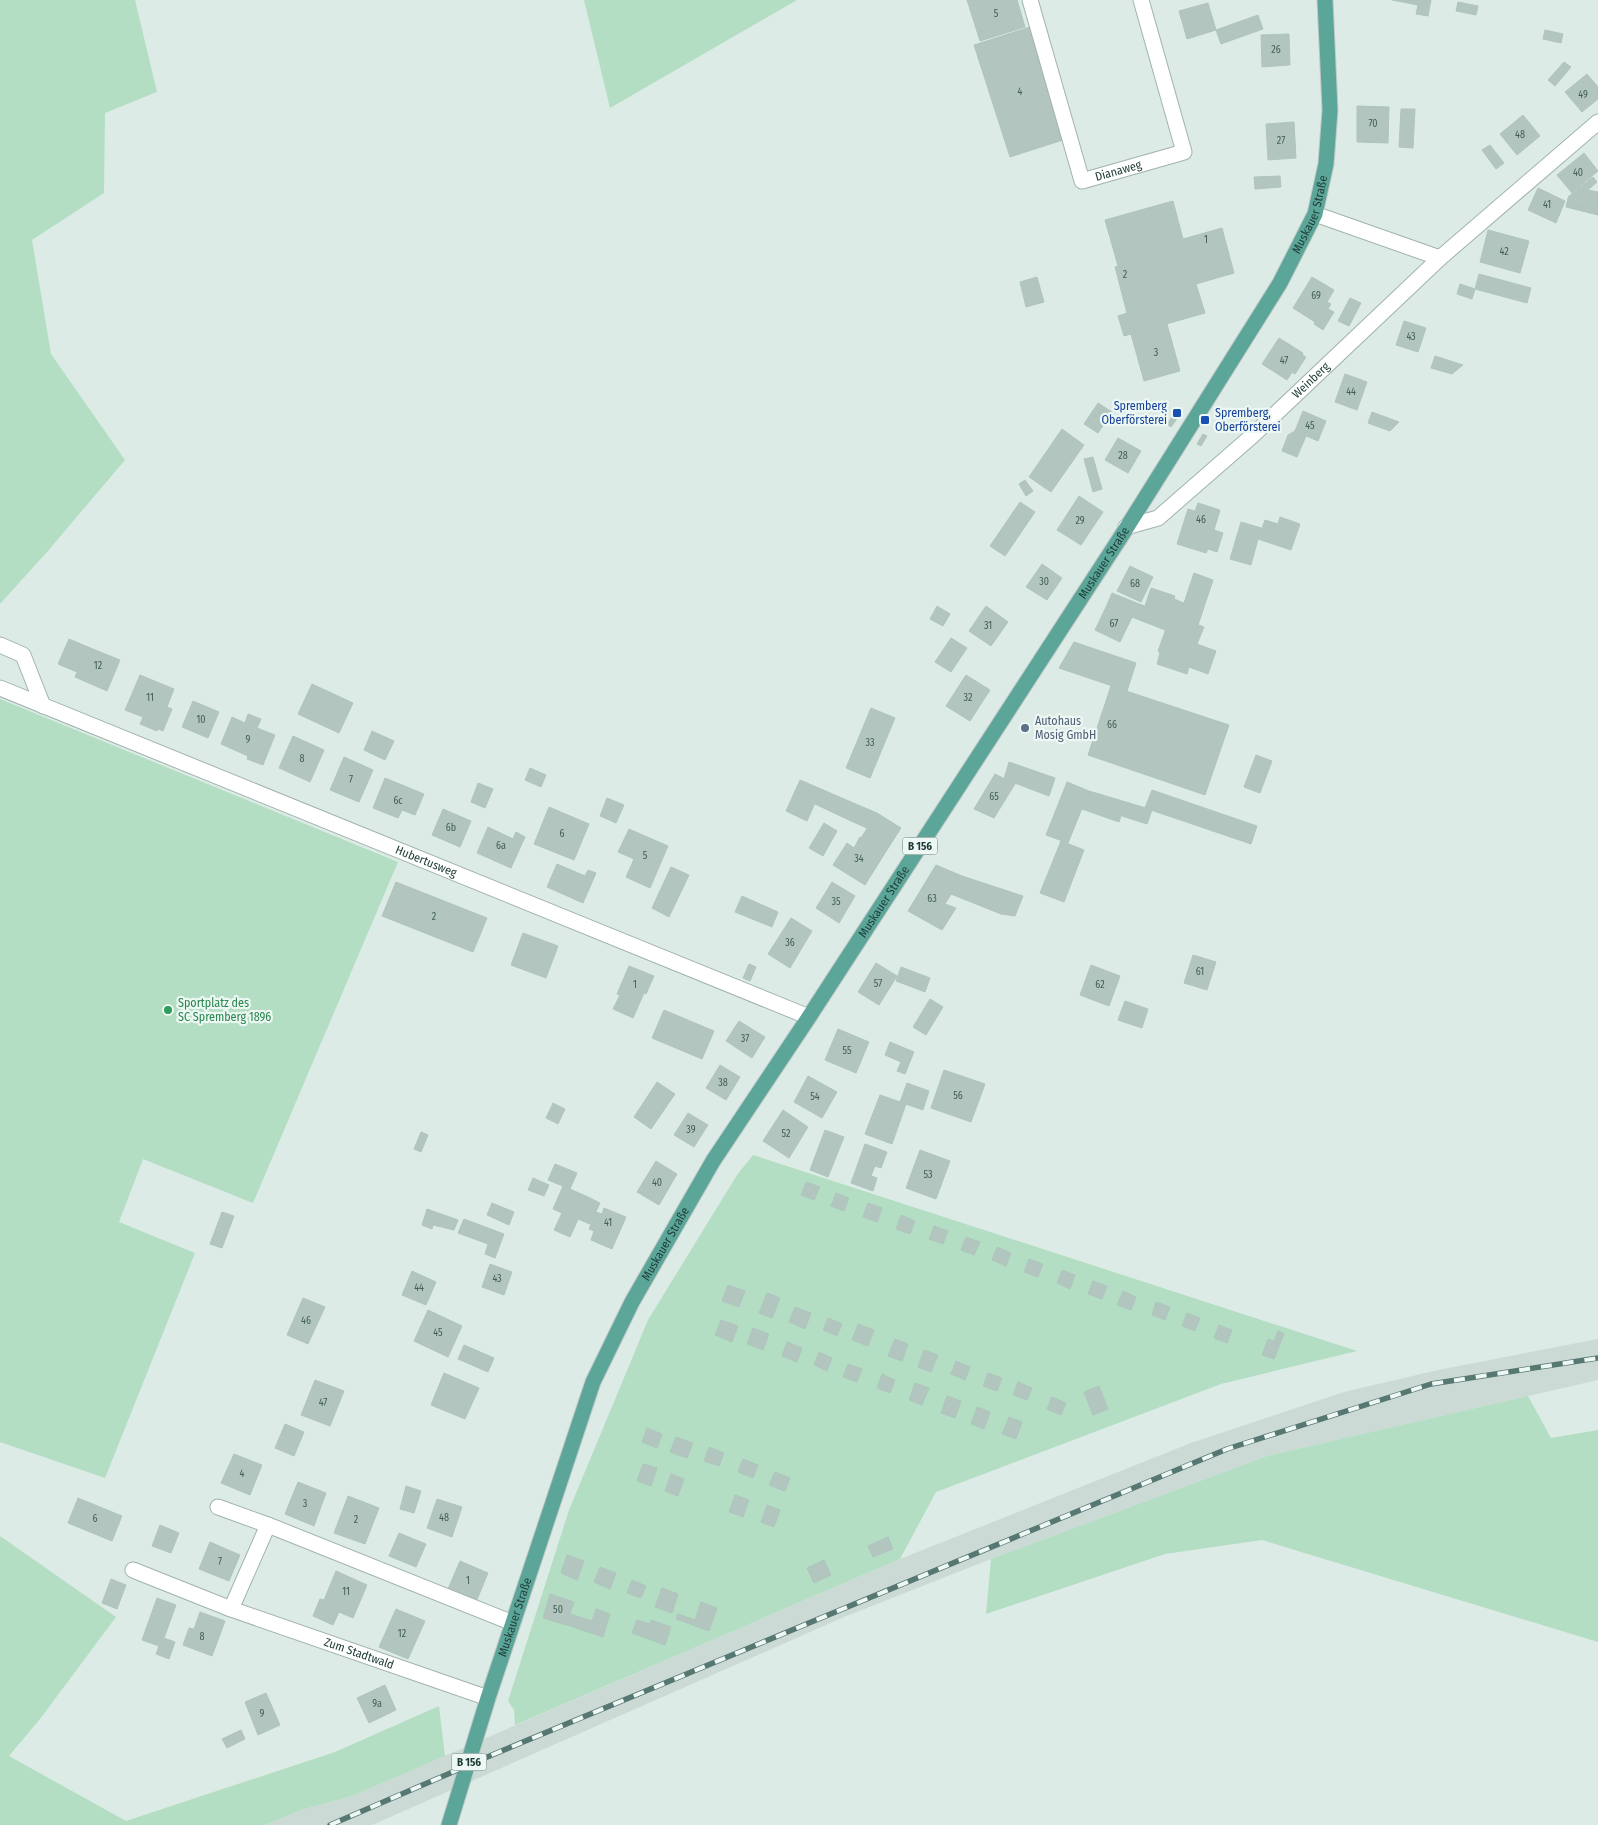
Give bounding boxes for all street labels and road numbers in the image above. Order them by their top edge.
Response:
street label: Dianaweg [1093,157,1143,184]
street label: Muskauer Straße [1289,174,1330,256]
street label: Weinberg [1289,359,1333,401]
street label: Muskauer Straße [1076,524,1132,601]
road number: B 156 [902,838,938,854]
street label: Hubertusweg [393,843,459,880]
street label: Muskauer Straße [856,863,912,940]
street label: Muskauer Straße [639,1204,692,1283]
street label: Muskauer Straße [495,1576,535,1659]
street label: Zum Stadtwald [322,1635,396,1672]
road number: B 156 [452,1754,486,1770]

